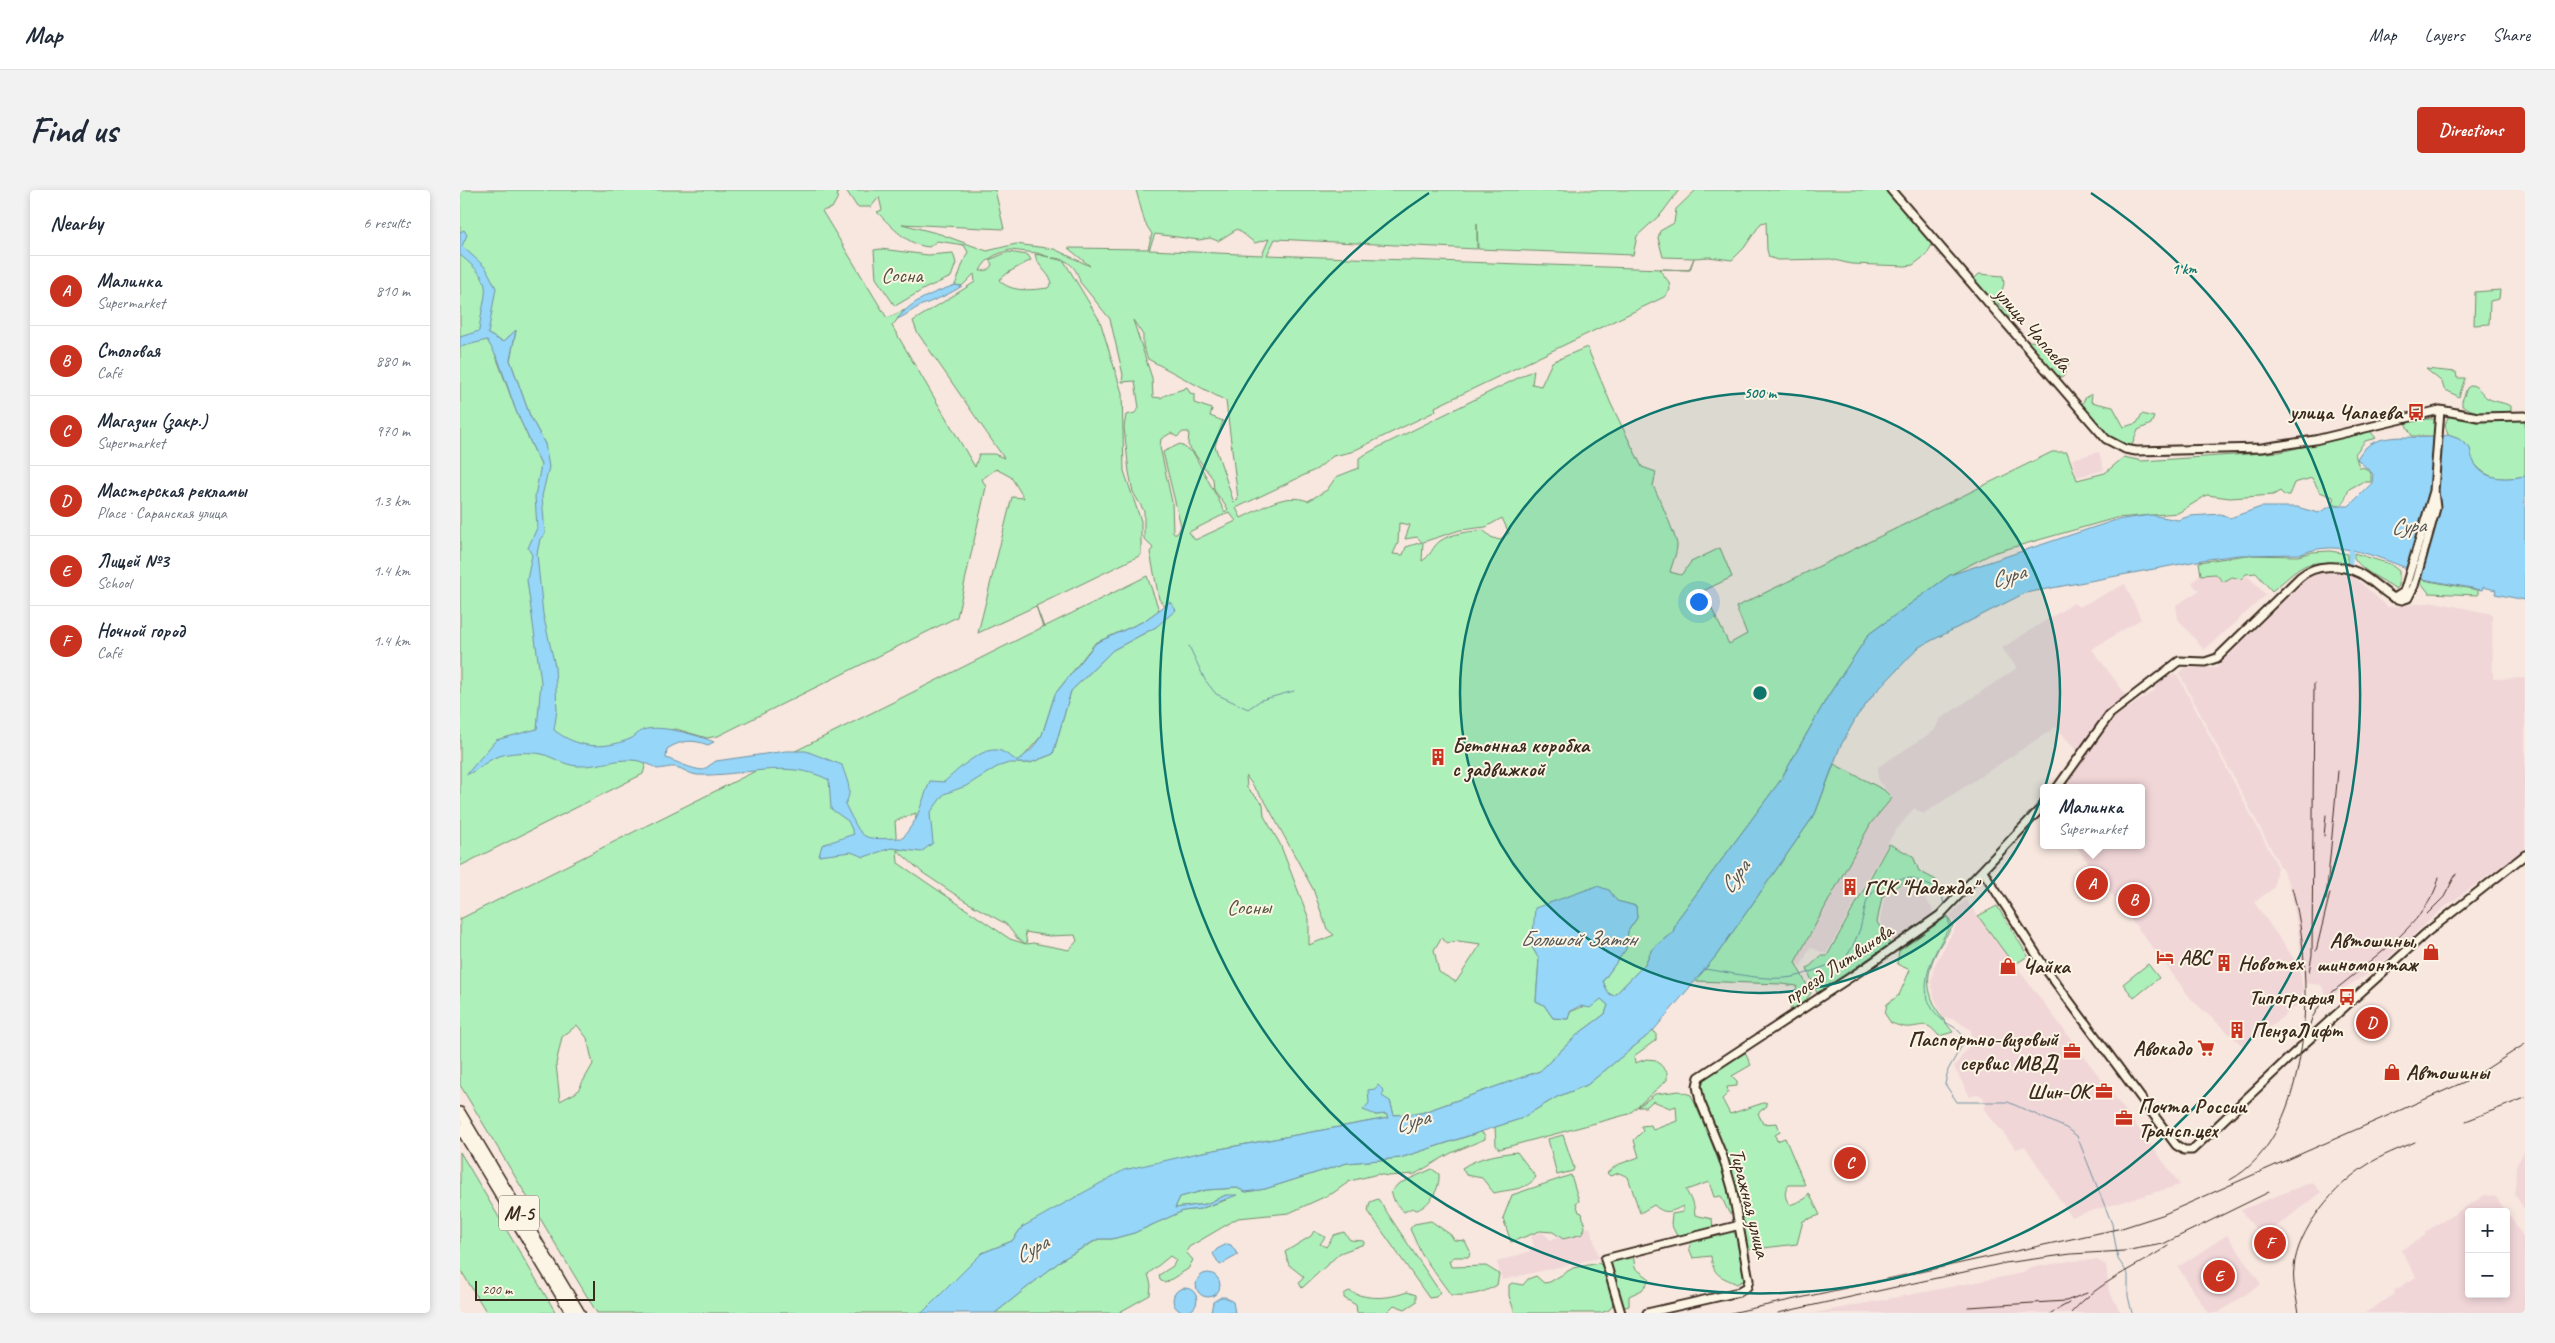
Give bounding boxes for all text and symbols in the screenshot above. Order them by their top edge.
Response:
text: Map [25,20,62,50]
text: Map [2369,24,2397,46]
text: Layers [2425,24,2464,46]
text: Share [2492,24,2530,46]
button: Directions [2417,107,2525,153]
text: Find us [30,108,117,153]
text: Nearby [50,210,103,236]
text: 6 results [363,213,410,233]
text: 1 km [2171,260,2197,279]
park label: Сосна [881,262,924,288]
text: Малинка [97,269,161,293]
street label: улица Чапаева [1988,280,2078,378]
text: A [62,281,70,301]
text: 810 m [376,281,410,301]
text: Supermarket [97,293,165,313]
text: Столовая [97,339,160,363]
text: B [62,351,70,371]
text: 880 m [376,351,410,371]
text: Café [97,363,121,383]
text: 500 m [1744,384,1778,403]
place label: улица Чапаева [2288,399,2404,425]
bus stop icon: улица Чапаева [2406,402,2426,422]
text: Магазин (закр.) [97,409,207,433]
text: C [62,421,70,441]
text: 970 m [376,421,410,441]
text: Supermarket [97,433,165,453]
text: Мастерская рекламы [97,479,246,503]
text: D [61,491,71,511]
text: 1.3 km [373,491,410,511]
text: Place · Саранская улица [97,503,227,523]
water label: Сура [2390,511,2428,541]
text: Лицей №3 [97,549,169,573]
water label: Сура [1988,557,2031,594]
text: E [62,561,70,581]
text: 1.4 km [373,561,410,581]
text: School [97,573,131,593]
your location [1686,589,1712,615]
text: Ночной город [97,619,185,643]
text: F [62,631,70,651]
text: 1.4 km [373,631,410,651]
text: Café [97,643,121,663]
centre of rings [1751,684,1769,702]
place label: Бетонная коробка с задвижкой [1452,732,1591,783]
building icon: Бетонная коробка с задвижкой [1428,747,1448,767]
popup [2040,784,2145,849]
text: Малинка [2058,795,2123,819]
text: Supermarket [2058,819,2127,839]
water label: Сура [1713,853,1758,899]
pin: A [2076,865,2108,903]
place label: ГСК "Надежда" [1864,874,1982,900]
building icon: ГСК "Надежда" [1840,877,1860,897]
pin: B [2118,881,2150,919]
park label: Сосны [1227,894,1273,920]
street label: проезд Литвинова [1778,916,1900,1010]
water label: Большой Затон [1520,925,1639,953]
place label: Автошины, шиномонтаж [2317,927,2420,977]
shop icon: Автошины, шиномонтаж [2421,942,2441,962]
place label: ABC [2179,944,2214,970]
hotel icon: ABC [2155,947,2175,967]
place label: Новотех [2238,950,2305,976]
place label: Чайка [2022,953,2071,979]
building icon: Новотех [2214,953,2234,973]
shop icon: Чайка [1998,956,2018,976]
place label: Типография [2249,984,2335,1010]
bus stop icon: Типография [2337,987,2357,1007]
pin: D [2356,1004,2388,1042]
place label: ПензаЛифт [2251,1017,2344,1044]
building icon: ПензаЛифт [2227,1020,2247,1040]
place label: Паспортно-визовый сервис МВД [1908,1026,2060,1076]
place label: Авокадо [2133,1035,2194,1061]
supermarket icon: Авокадо [2196,1038,2216,1058]
office icon: Паспортно-визовый сервис МВД [2062,1041,2082,1061]
place label: Автошины [2406,1059,2491,1085]
shop icon: Автошины [2382,1062,2402,1082]
place label: Шин-ОК [2027,1078,2094,1104]
office icon: Шин-ОК [2094,1081,2114,1101]
place label: Почта России Трансп.цех [2138,1093,2249,1143]
water label: Сура [1392,1102,1435,1139]
office icon: Почта России Трансп.цех [2114,1108,2134,1128]
pin: C [1834,1144,1866,1182]
street label: Тиражная улица [1724,1146,1777,1262]
road number: М-5 [499,1196,539,1230]
map controls [2465,1208,2510,1298]
button: + [2465,1208,2510,1253]
pin: F [2254,1224,2286,1262]
water label: Сура [1010,1227,1055,1270]
button: − [2465,1253,2510,1298]
pin: E [2203,1257,2235,1295]
scale bar [475,1278,595,1301]
text: 200 m [482,1281,512,1298]

